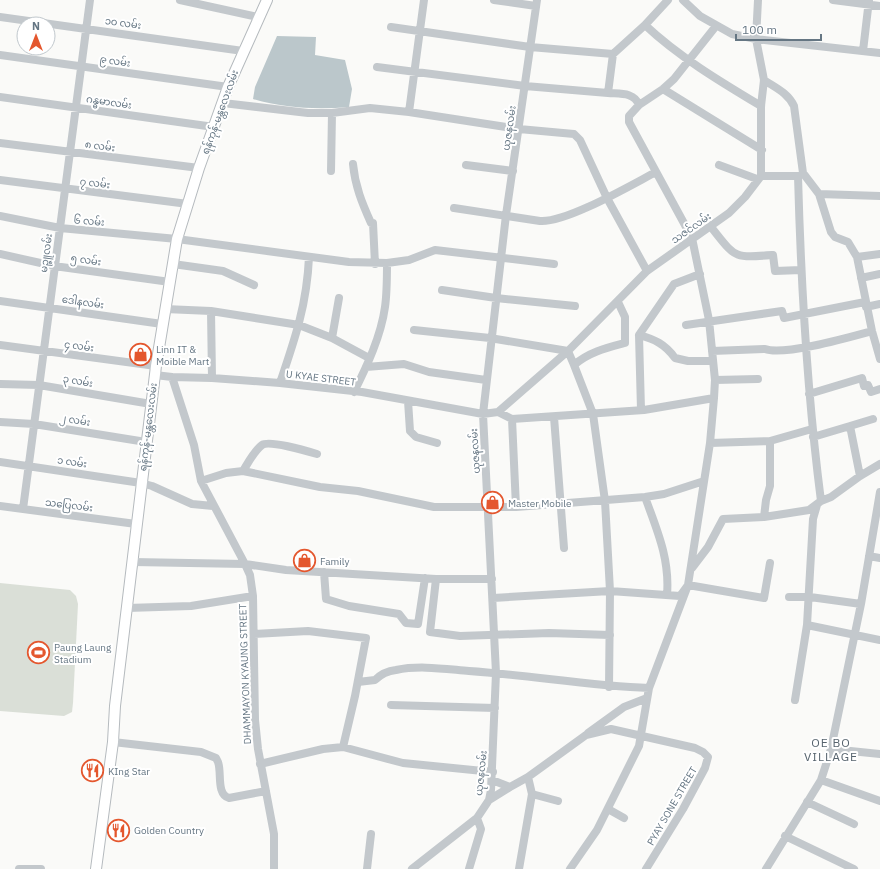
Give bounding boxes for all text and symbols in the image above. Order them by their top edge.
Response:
street label: ၁၀ လမ်း [104,13,142,32]
north arrow [16,16,56,56]
scale bar [736,16,821,42]
text: N [32,19,40,33]
text: 100 m [742,22,777,37]
street label: ၉ လမ်း [98,51,131,72]
street label: ရန်ကုန်-မန္တလေးလမ်း [198,68,243,157]
street label: ဂန္ဓမာလမ်း [85,91,133,114]
street label: ယုဇနလမ်း [498,105,521,152]
street label: ၈ လမ်း [84,137,116,154]
street label: ၇ လမ်း [79,174,111,193]
street label: သဇင်လမ်း [668,209,714,247]
street label: ၆ လမ်း [73,212,105,229]
street label: မဉ္ဇူလမ်း [36,232,57,274]
street label: ၅ လမ်း [70,250,102,271]
street label: ဒေါနလမ်း [61,292,105,313]
street label: ၄ လမ်း [63,336,95,357]
shop icon: Linn IT & Moible Mart [127,342,153,368]
place label: Linn IT & Moible Mart [156,343,210,368]
street label: U KYAE STREET [285,367,357,389]
street label: ၃ လမ်း [62,371,94,392]
street label: ရန်ကုန်-မန္တလေးလမ်း [135,382,162,472]
street label: ၂ လမ်း [59,410,91,431]
street label: ယုဇနလမ်း [466,428,485,474]
street label: ၁ လမ်း [56,452,88,471]
shop icon: Master Mobile [479,490,505,516]
street label: သပြေလမ်း [44,495,94,516]
place label: Master Mobile [508,497,572,510]
shop icon: Family [291,548,317,574]
place label: Family [320,555,349,568]
street label: DHAMMAYON KYAUNG STREET [236,603,254,744]
sports icon: Paung Laung Stadium [25,640,51,666]
place label: Paung Laung Stadium [54,641,112,666]
district label: OE BO VILLAGE [804,735,858,764]
street label: ယုဇနလမ်း [471,750,492,796]
restaurant icon: KIng Star [79,758,105,784]
street label: PYAY SONE STREET [644,764,700,848]
place label: KIng Star [108,765,150,778]
restaurant icon: Golden Country [106,817,132,843]
place label: Golden Country [134,824,204,837]

